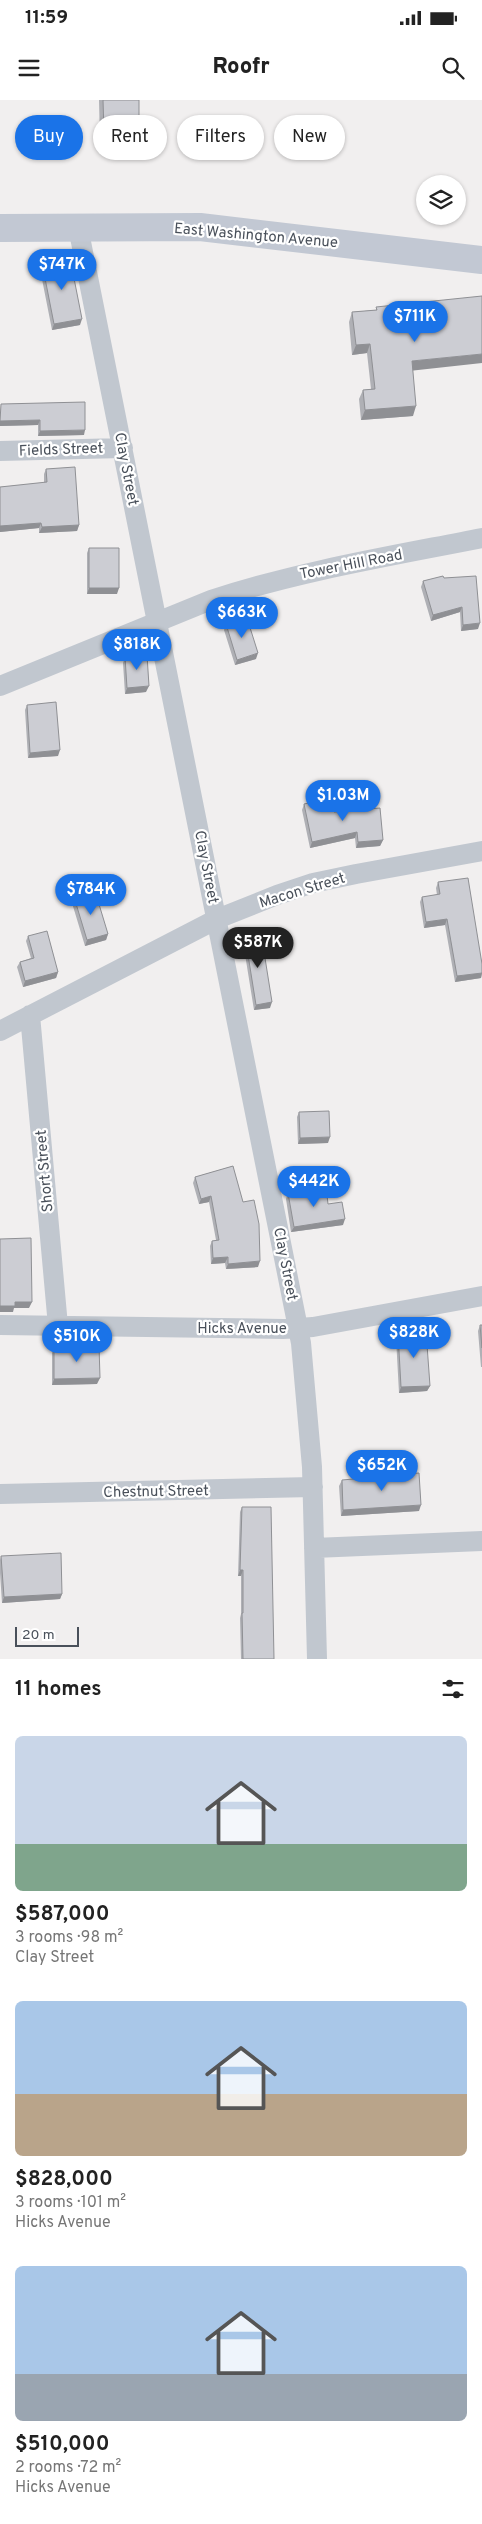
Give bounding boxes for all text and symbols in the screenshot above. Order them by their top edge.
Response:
text: 11:59 [25,6,68,30]
icon: menu [15,54,43,82]
text: Roofr [212,54,270,81]
icon: search [439,54,467,82]
chip: Buy [15,115,83,160]
chip: Rent [93,115,167,160]
chip: Filters [177,115,264,160]
chip: New [274,115,345,160]
map controls [416,175,466,225]
button: layers [416,175,466,225]
street label: East Washington Avenue [173,220,339,253]
pin: $747K [27,248,97,291]
text: $747K [38,255,86,275]
pin: $711K [380,300,450,343]
text: $711K [394,307,436,327]
street label: Clay Street [109,431,142,508]
street label: Fields Street [18,440,104,461]
street label: Tower Hill Road [298,546,404,585]
pin: $663K [207,596,277,639]
text: $663K [217,603,267,623]
pin: $818K [102,628,172,671]
text: $818K [113,635,161,655]
pin: $1.03M [302,780,384,822]
text: $1.03M [316,786,370,806]
street label: Clay Street [189,829,222,906]
street label: Macon Street [257,869,348,914]
pin: $784K [56,874,126,916]
text: $784K [66,880,116,900]
pin: $587K [223,926,293,969]
text: $587K [233,933,283,953]
street label: Short Street [32,1129,59,1213]
pin: $442K [279,1166,349,1208]
text: $442K [288,1172,340,1192]
street label: Clay Street [268,1226,301,1303]
pin: $828K [379,1316,449,1359]
pin: $510K [42,1320,112,1363]
street label: Hicks Avenue [197,1320,287,1339]
text: $828K [389,1323,439,1343]
text: $510K [53,1327,101,1347]
pin: $652K [347,1450,417,1492]
text: $652K [357,1456,407,1476]
street label: Chestnut Street [103,1482,209,1503]
scale bar [15,1624,79,1647]
text: 20 m [22,1627,55,1644]
icon: filters [439,1675,467,1703]
text: 11 homes [15,1676,102,1703]
icon: home [196,1768,286,1858]
text: $587,000 [15,1901,110,1928]
text: 3 rooms · 98 m² [15,1928,123,1948]
text: Clay Street [15,1948,94,1968]
icon: home [196,2033,286,2123]
text: $828,000 [15,2166,113,2193]
text: 3 rooms · 101 m² [15,2193,126,2213]
text: Hicks Avenue [15,2213,111,2233]
icon: home [196,2298,286,2388]
text: $510,000 [15,2431,110,2458]
text: 2 rooms · 72 m² [15,2458,121,2478]
text: Hicks Avenue [15,2478,111,2498]

